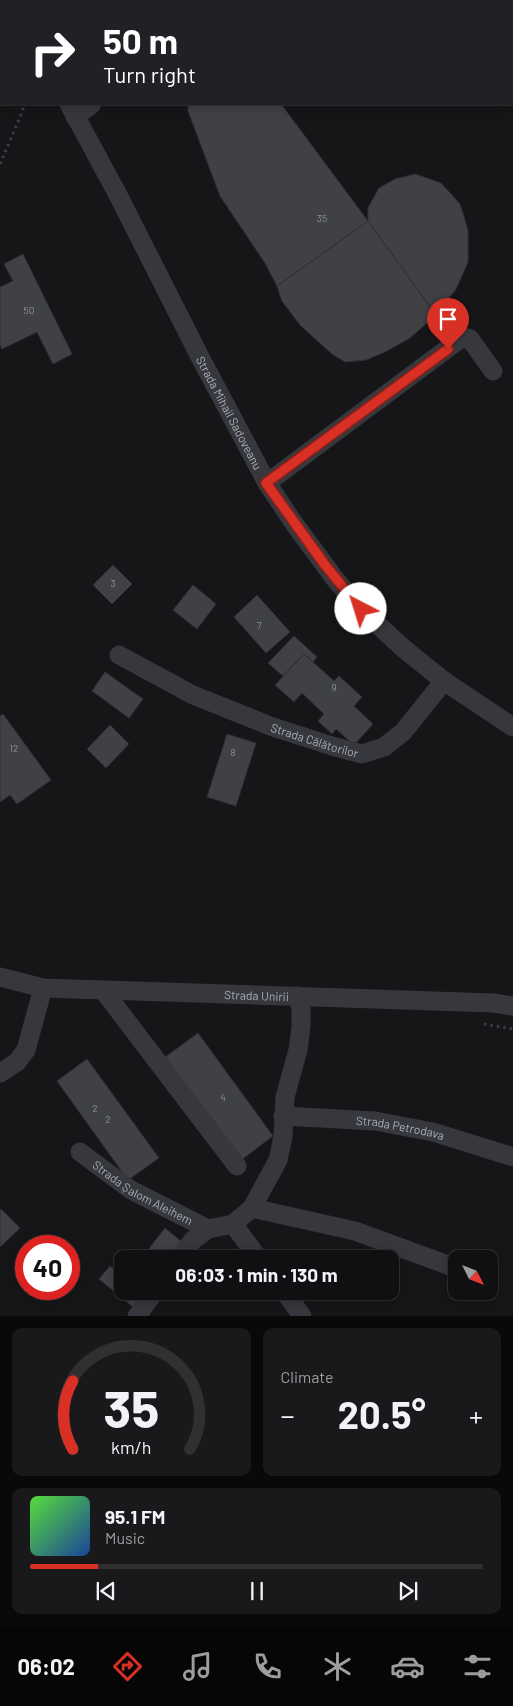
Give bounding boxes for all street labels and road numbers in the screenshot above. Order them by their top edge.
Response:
street label: Strada Mihail Sadoveanu [194,354,265,472]
street label: Strada Călătorilor [269,720,361,760]
street label: Strada Unirii [224,987,289,1003]
street label: Strada Petrodava [356,1113,446,1142]
street label: Strada Șalom Aleihem [90,1157,195,1227]

